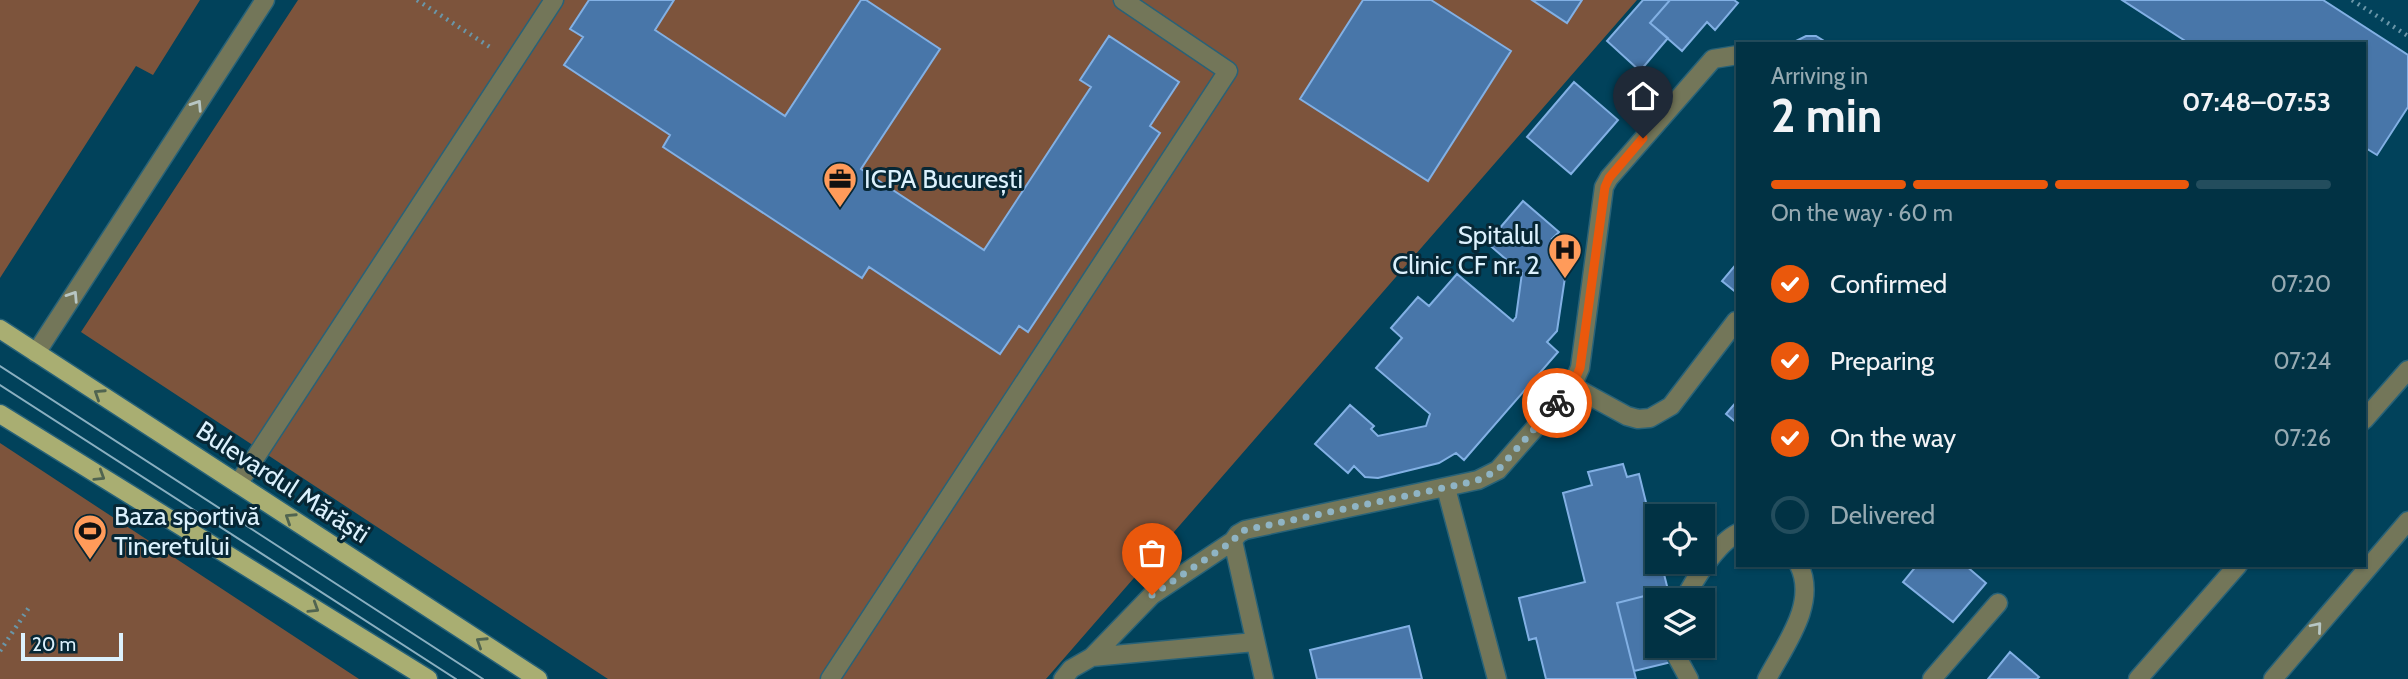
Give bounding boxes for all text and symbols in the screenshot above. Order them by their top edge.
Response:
text: Arriving in [1771,62,1868,90]
pin [1613,66,1673,138]
icon: home [1624,77,1662,115]
text: 07:48–07:53 [2182,86,2331,118]
text: 2 min [1771,88,1882,144]
one-way arrow [189,99,202,112]
office icon: ICPA București [821,160,859,209]
place label: ICPA București [864,163,1023,196]
text: On the way · 60 m [1771,199,1953,227]
place label: Spitalul Clinic CF nr. 2 [1392,219,1540,281]
hospital icon: Spitalul Clinic CF nr. 2 [1546,231,1584,280]
icon: check [1771,265,1809,303]
text: Confirmed [1830,268,1947,300]
text: 07:20 [2271,270,2331,298]
one-way arrow [65,290,78,303]
icon: check [1771,342,1809,380]
text: Preparing [1830,345,1934,377]
text: 07:24 [2274,347,2331,375]
courier [1522,368,1592,438]
icon: bike [1538,384,1576,422]
one-way arrow [94,389,107,402]
street label: Bulevardul Mărăști [190,414,376,551]
icon: check [1771,419,1809,457]
text: On the way [1830,422,1956,454]
text: 07:26 [2274,424,2331,452]
one-way arrow [92,467,105,480]
text: Delivered [1830,499,1935,531]
place label: Baza sportivă Tineretului [114,500,260,562]
map controls [1645,504,1715,658]
button: locate [1645,504,1715,574]
sports icon: Baza sportivă Tineretului [71,512,109,561]
one-way arrow [285,514,298,526]
pin [1122,523,1182,595]
icon: bag [1133,534,1171,572]
button: layers [1645,588,1715,658]
one-way arrow [307,600,320,613]
one-way arrow [2309,622,2321,635]
scale bar [21,630,122,662]
text: 20 m [32,633,76,656]
one-way arrow [476,638,489,650]

